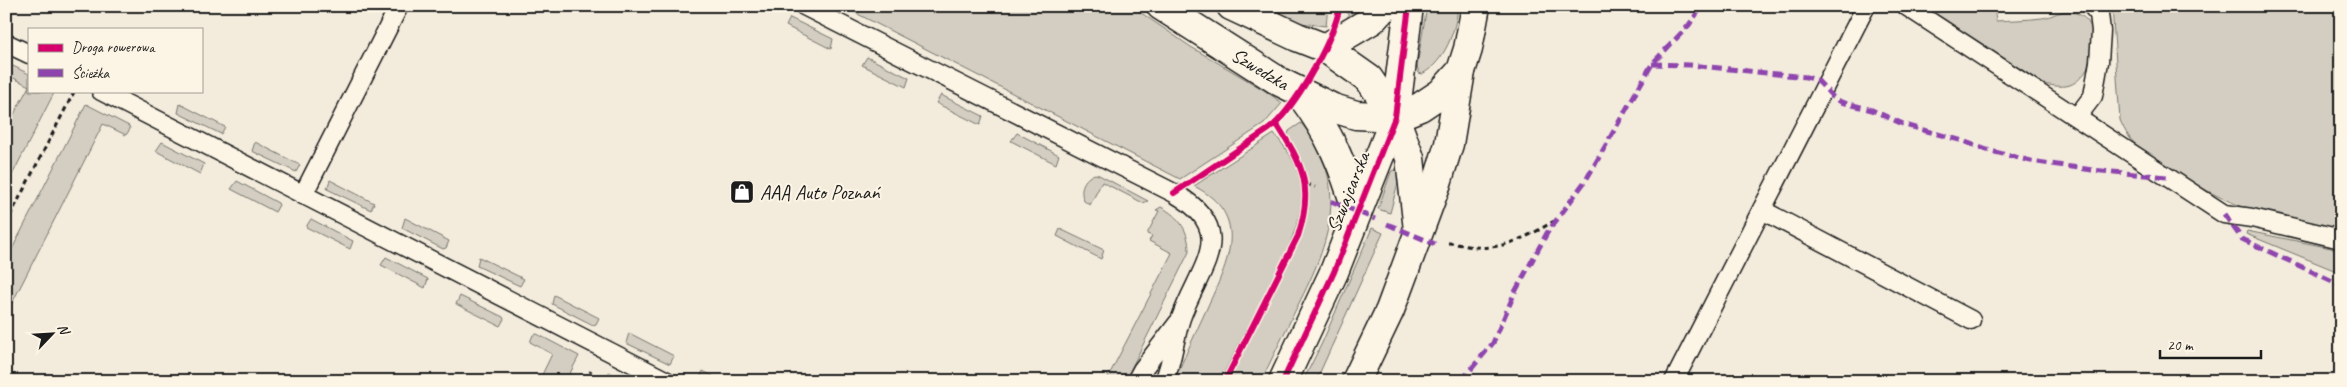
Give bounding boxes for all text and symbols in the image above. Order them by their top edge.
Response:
legend [28,28,202,92]
text: Droga rowerowa [72,38,156,57]
street label: Szwedzka [1227,42,1295,97]
text: Ścieżka [72,64,110,83]
street label: Szwajcarska [1321,147,1376,236]
shop icon: AAA Auto Poznań [729,179,755,205]
place label: AAA Auto Poznań [760,180,881,205]
north arrow [28,310,78,360]
text: N [54,321,74,338]
scale bar [2160,327,2261,359]
text: 20 m [2167,336,2194,355]

